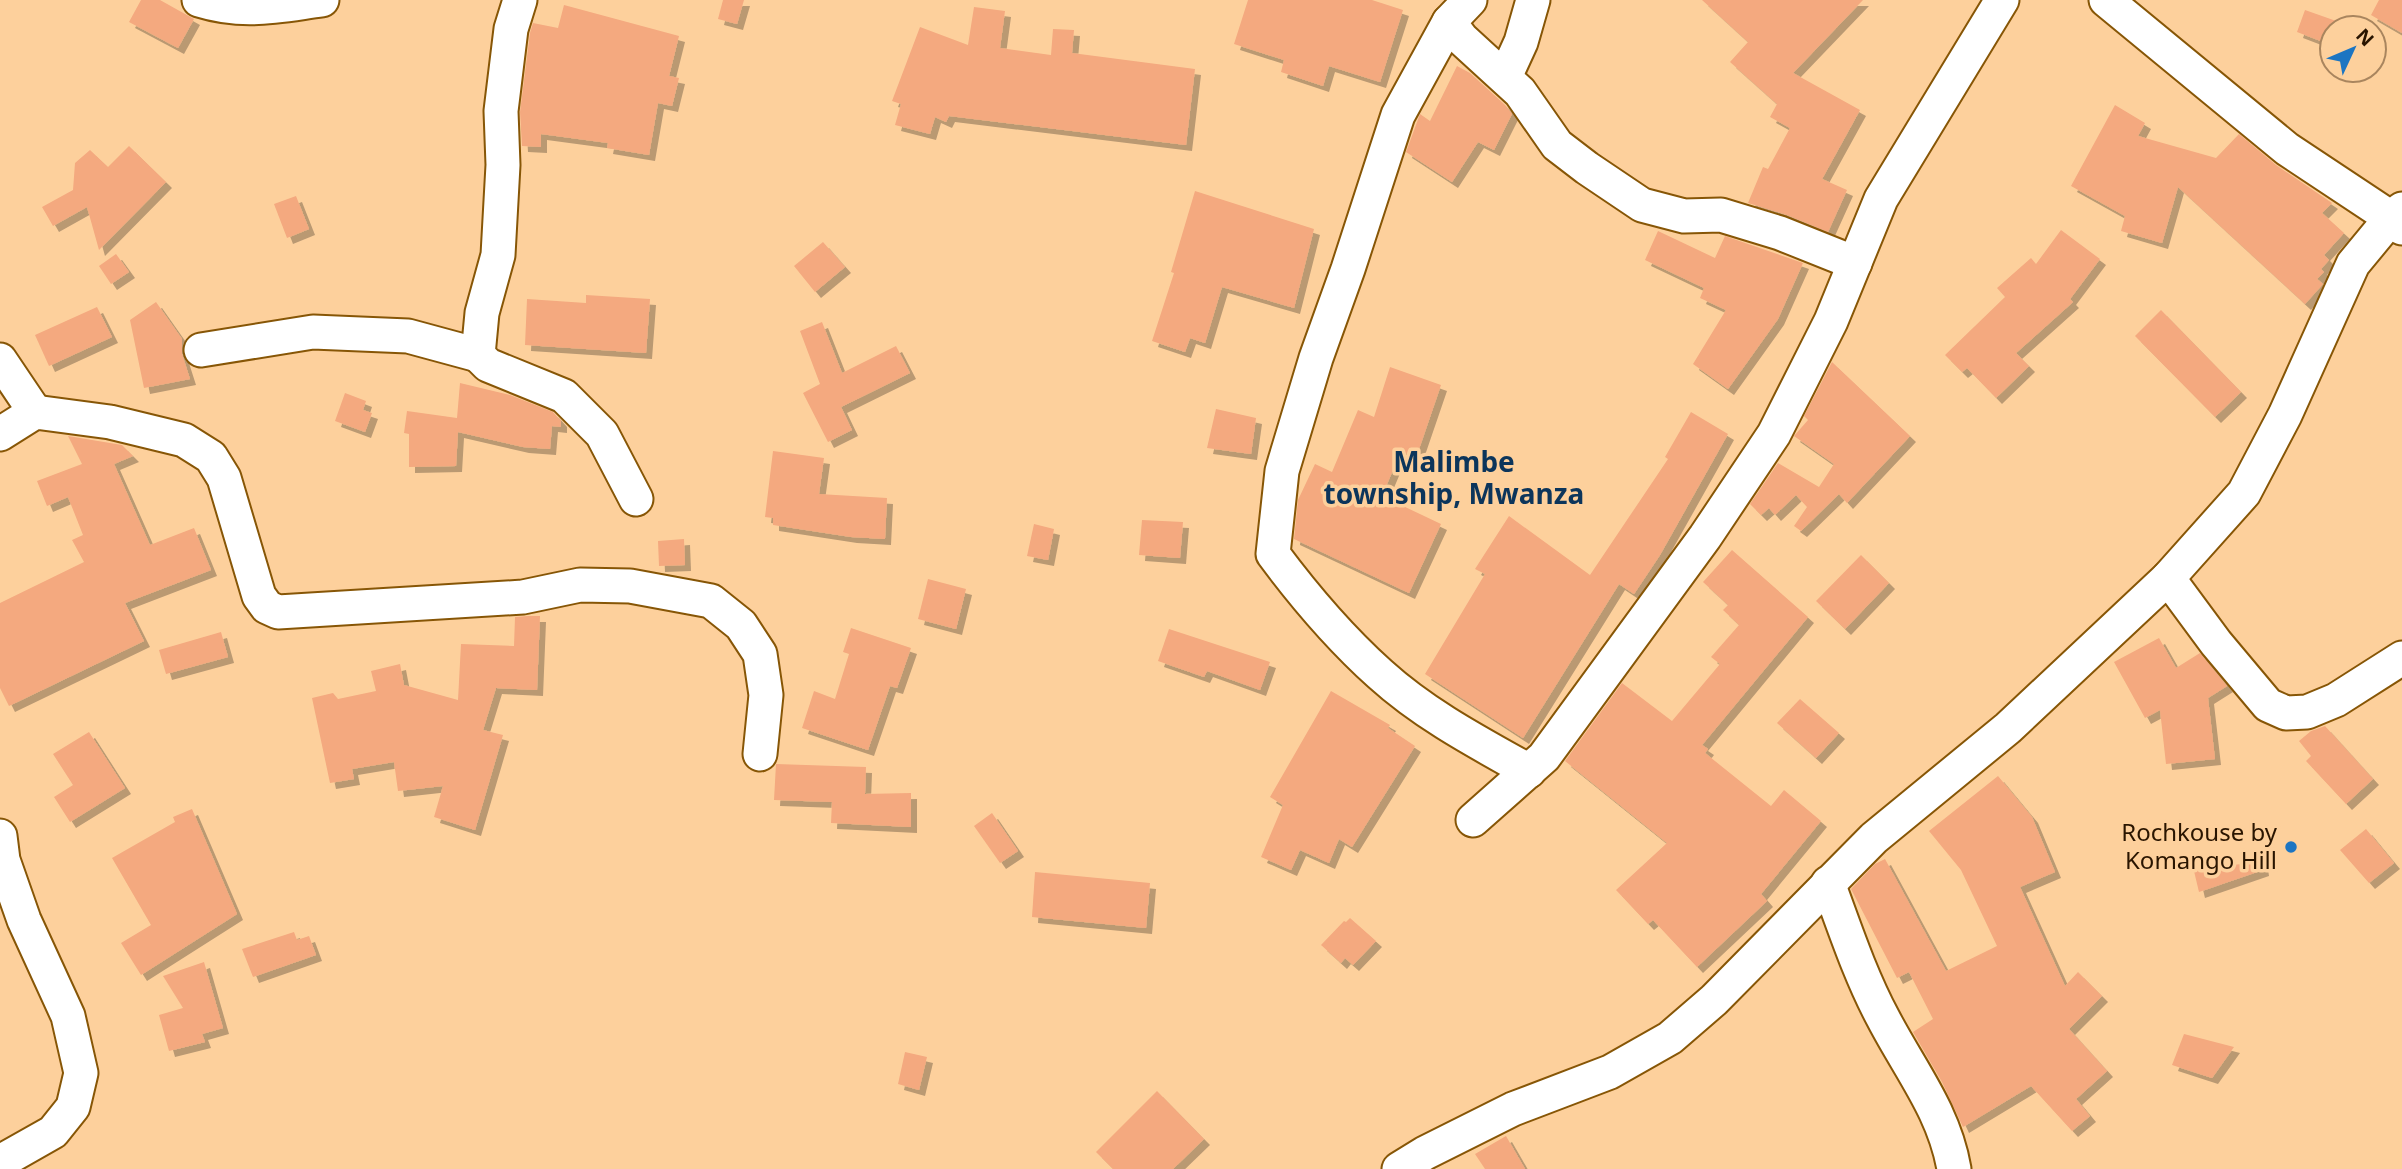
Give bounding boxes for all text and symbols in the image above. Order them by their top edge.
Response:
north arrow [2318,14,2388,84]
text: N [2351,23,2380,52]
district label: Malimbe township, Mwanza [1324,442,1584,512]
place label: Rochkouse by Komango Hill [2121,815,2278,876]
marker: Rochkouse by Komango Hill [2283,839,2299,855]

